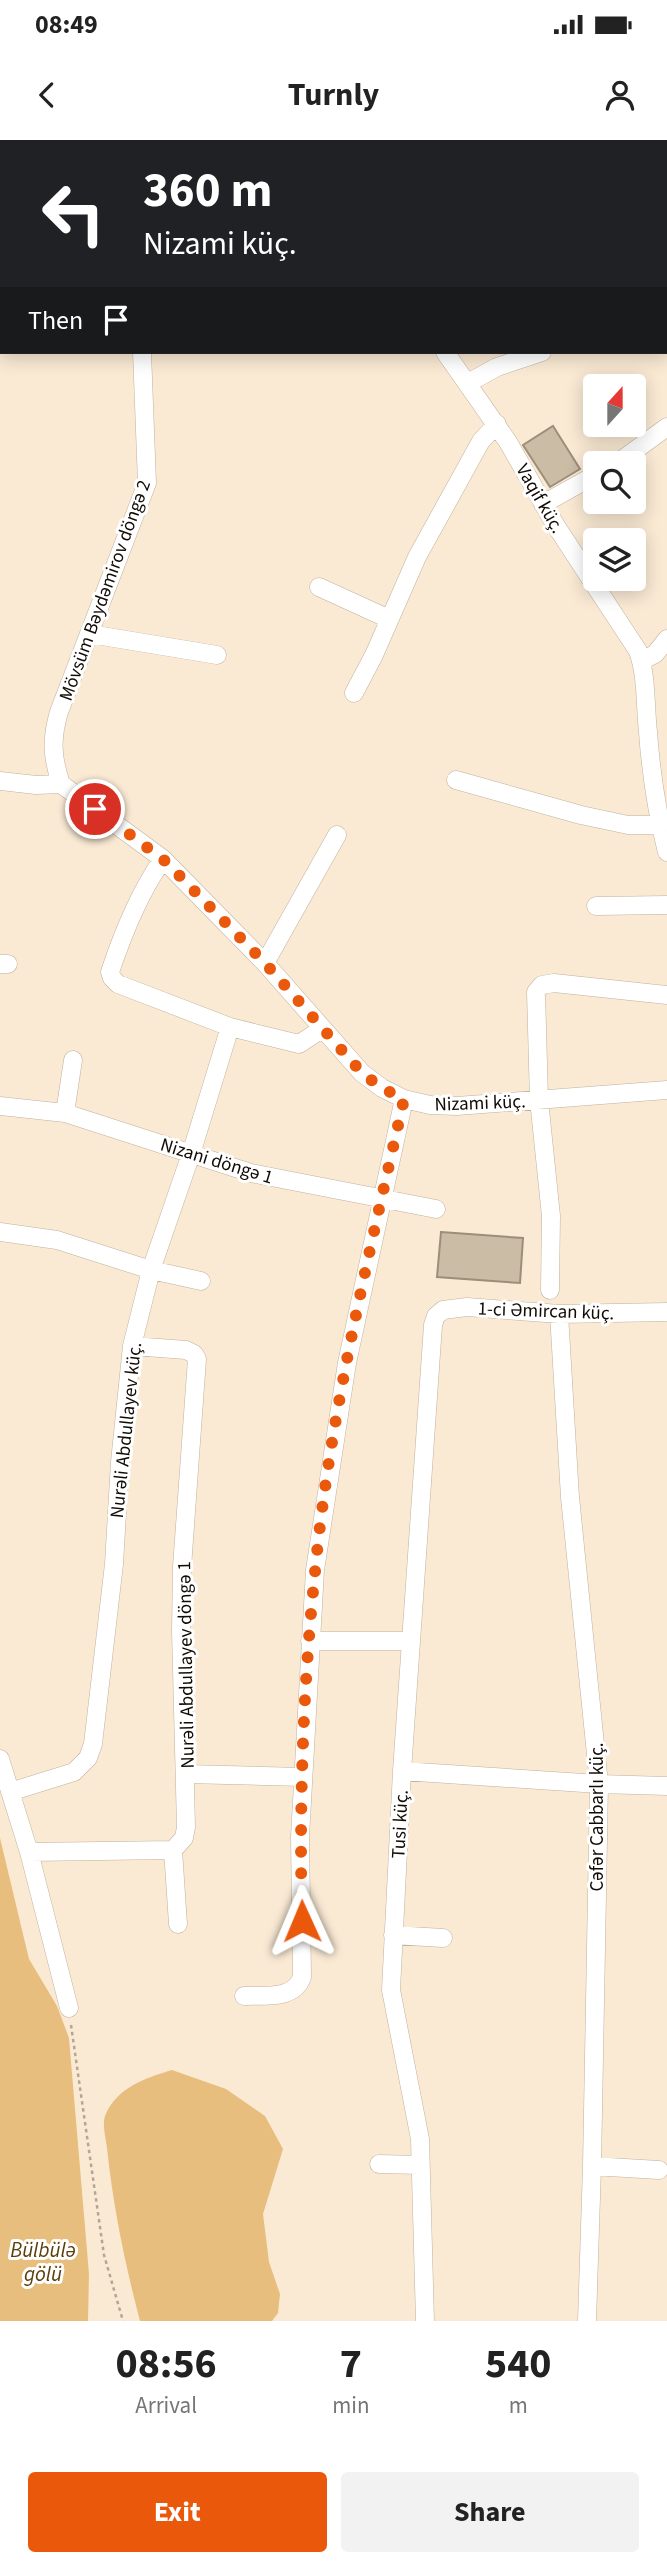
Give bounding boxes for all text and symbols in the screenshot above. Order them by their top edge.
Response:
text: 08:49 [35,6,98,43]
text: Turnly [288,72,379,118]
icon: back [28,76,66,114]
icon: person [601,76,639,114]
text: 360 m [143,156,272,226]
icon: left [28,168,119,259]
text: Nizami küç. [143,221,297,267]
icon: arrive [97,301,135,339]
text: Then [28,302,83,339]
north arrow [583,374,646,438]
map controls [583,374,646,591]
button: search [583,451,646,514]
street label: Vaqif küç. [509,459,570,539]
street label: Mövsüm Bəydəmirov döngə 2 [53,476,158,705]
button: layers [583,528,646,591]
pin [65,779,125,839]
icon: arrive [76,790,114,828]
street label: Nizami küç. [434,1088,526,1119]
street label: Nizani döngə 1 [157,1131,276,1191]
street label: 1-ci Əmircan küç. [477,1296,615,1327]
street label: Nurəli Abdullayev küç. [104,1341,149,1519]
street label: Nurəli Abdullayev döngə 1 [171,1561,202,1769]
street label: Cəfər Cabbarlı küç. [584,1742,611,1892]
street label: Tusi küç. [385,1789,416,1859]
position arrow [265,1884,339,1958]
water label: Bülbülə gölü [10,2235,76,2289]
text: 08:56 [115,2334,217,2394]
text: 7 [340,2334,362,2394]
text: 540 [485,2334,552,2394]
text: Arrival [135,2389,197,2422]
text: min [332,2389,370,2422]
text: m [509,2389,528,2422]
button: Exit [28,2472,327,2552]
button: Share [341,2472,639,2552]

